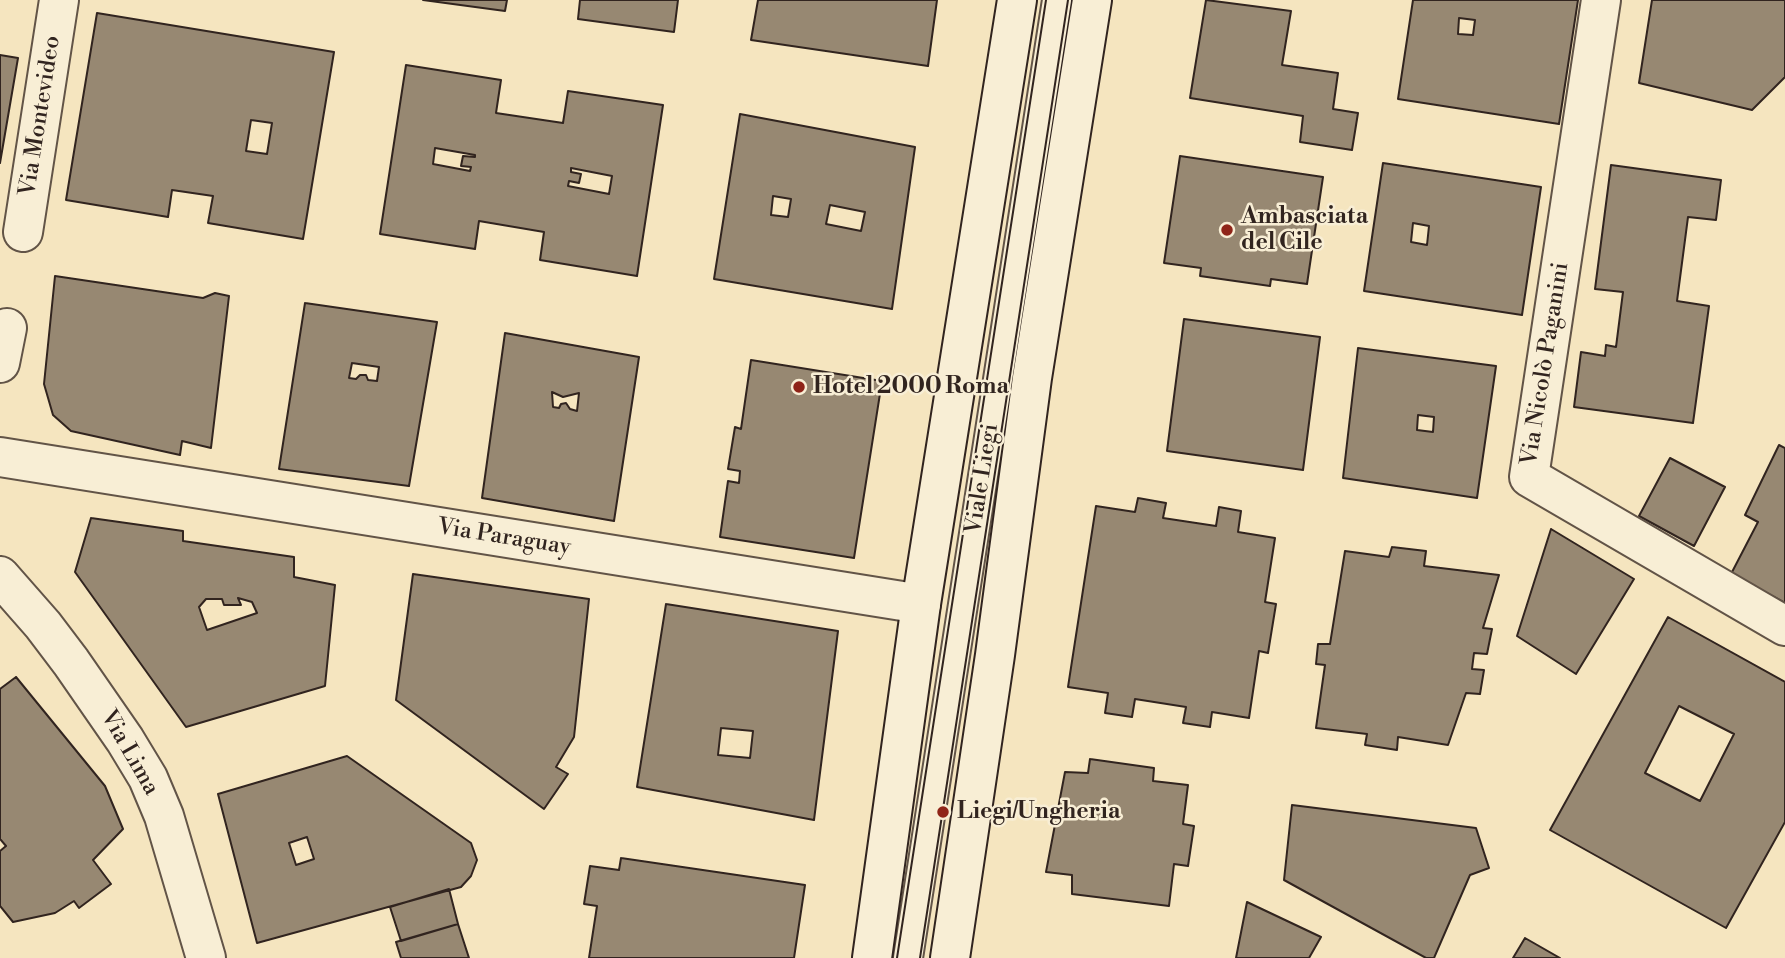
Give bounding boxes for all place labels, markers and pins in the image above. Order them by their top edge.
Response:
place label: Ambasciata del Cile [1241,203,1368,257]
marker: Ambasciata del Cile [1219,222,1235,238]
place label: Hotel 2000 Roma [813,373,1009,401]
marker: Hotel 2000 Roma [791,379,807,395]
place label: Liegi/Ungheria [957,798,1120,826]
marker: Liegi/Ungheria [935,804,951,820]

